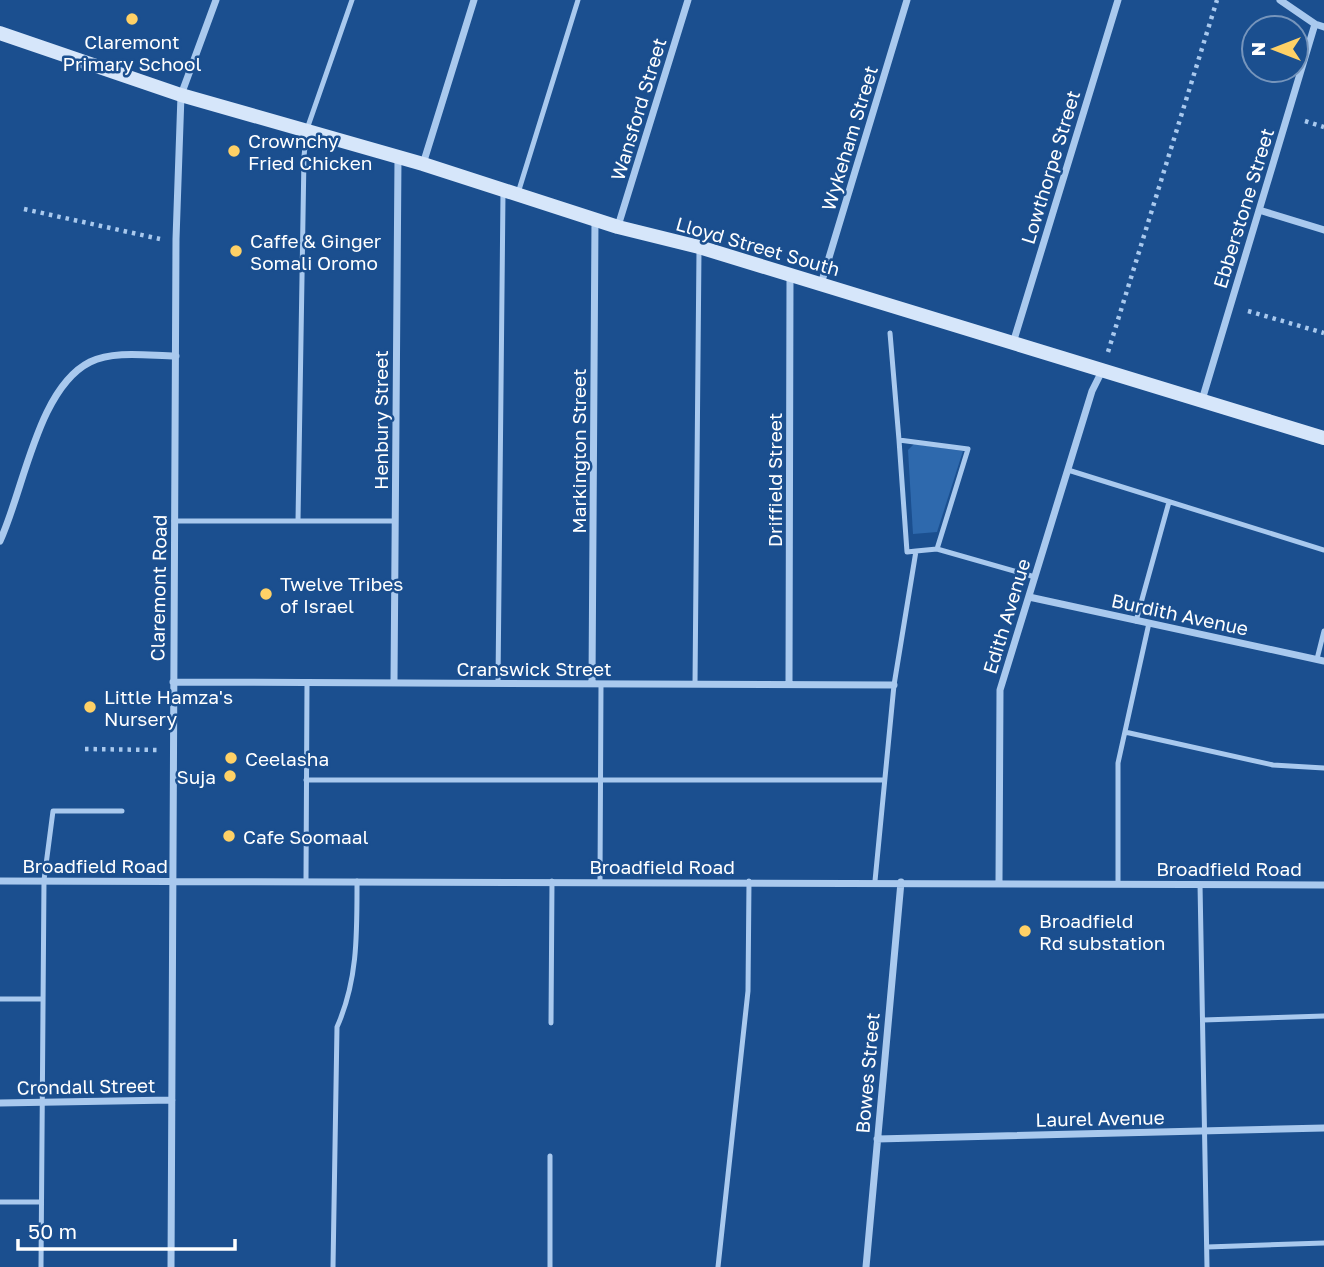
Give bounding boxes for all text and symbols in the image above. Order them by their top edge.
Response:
marker: Claremont Primary School [124,11,140,27]
north arrow [1240,14,1310,84]
place label: Claremont Primary School [63,30,201,75]
street label: Wansford Street [605,35,671,183]
text: N [1246,42,1269,56]
street label: Wykeham Street [816,63,882,213]
street label: Lowthorpe Street [1016,87,1084,247]
street label: Ebberstone Street [1208,125,1278,291]
place label: Crownchy Fried Chicken [248,129,372,174]
marker: Crownchy Fried Chicken [226,143,242,159]
street label: Lloyd Street South [673,212,843,280]
place label: Caffe & Ginger Somali Oromo [250,229,382,274]
marker: Caffe & Ginger Somali Oromo [228,243,244,259]
street label: Henbury Street [369,350,392,490]
street label: Markington Street [567,368,590,534]
street label: Driffield Street [763,413,786,547]
street label: Claremont Road [145,515,171,661]
street label: Edith Avenue [978,556,1034,676]
place label: Twelve Tribes of Israel [280,572,403,617]
marker: Twelve Tribes of Israel [258,586,274,602]
street label: Burdith Avenue [1109,588,1251,640]
street label: Cranswick Street [456,657,612,680]
place label: Little Hamza's Nursery [104,685,233,730]
marker: Little Hamza's Nursery [82,699,98,715]
place label: Ceelasha [245,747,329,770]
marker: Ceelasha [223,750,239,766]
place label: Suja [177,765,216,788]
marker: Suja [222,768,238,784]
place label: Cafe Soomaal [243,825,369,848]
marker: Cafe Soomaal [221,828,237,844]
street label: Broadfield Road [22,854,168,877]
street label: Broadfield Road [589,855,735,878]
street label: Broadfield Road [1156,857,1302,880]
place label: Broadfield Rd substation [1039,909,1165,954]
marker: Broadfield Rd substation [1017,923,1033,939]
street label: Bowes Street [850,1012,884,1134]
street label: Crondall Street [16,1073,156,1099]
street label: Laurel Avenue [1035,1105,1165,1131]
scale bar [18,1208,234,1252]
text: 50 m [28,1218,77,1244]

